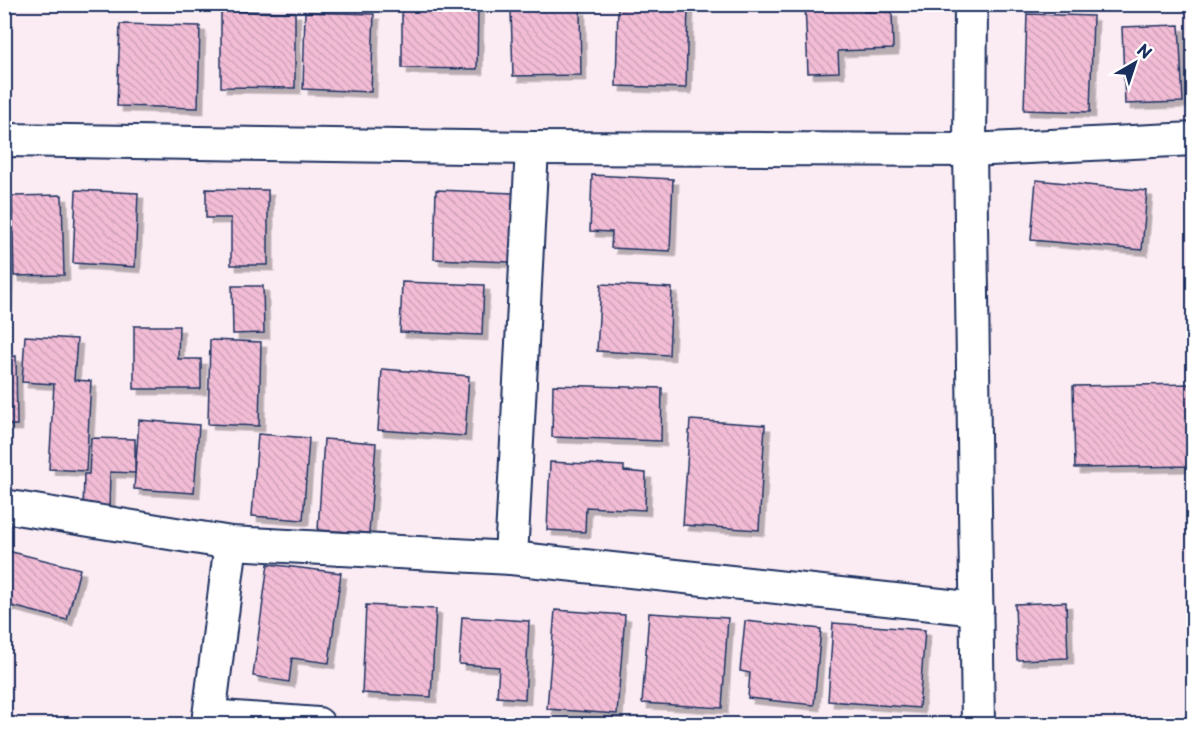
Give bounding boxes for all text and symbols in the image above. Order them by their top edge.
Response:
north arrow [1105,33,1165,93]
text: N [1133,37,1158,64]

